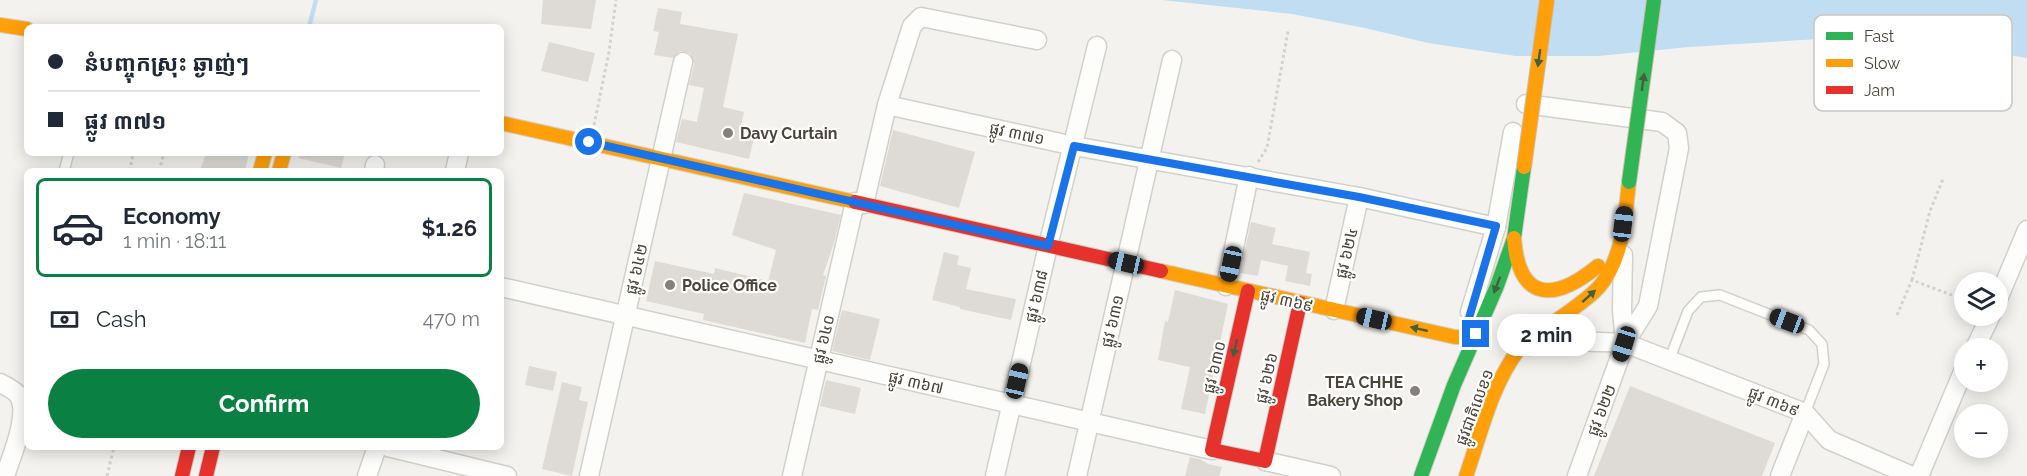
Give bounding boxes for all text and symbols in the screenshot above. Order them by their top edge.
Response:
legend [1814,15,2012,111]
text: Fast [1864,27,1895,46]
one-way arrow [1534,49,1543,68]
text: នំបញ្ចុកស្រុះ ឆ្ងាញ់ៗ [84,50,249,76]
text: Slow [1864,54,1900,73]
one-way arrow [1638,73,1647,92]
text: Jam [1864,81,1895,100]
text: ផ្លូវ ៣៧១ [84,108,166,134]
street label: ផ្លូវ ៣៧១ [987,118,1046,153]
place label: Davy Curtain [740,124,837,143]
marker: Davy Curtain [721,126,735,140]
route start [575,128,602,155]
icon: car [51,201,105,255]
text: Economy [123,203,221,229]
car [1612,205,1634,243]
text: $1.26 [421,215,477,241]
street label: ផ្លូវ ៦២៤ [1331,226,1366,282]
text: 1 min · 18:11 [123,229,226,253]
street label: ផ្លូវ ៦៤២ [621,242,656,298]
car [1218,245,1244,283]
car [1106,250,1146,276]
street label: ផ្លូវ ៦៣៨ [1021,268,1056,325]
map controls [1954,272,2008,458]
button: layers [1954,272,2008,326]
place label: Police Office [682,276,777,295]
one-way arrow [1492,276,1501,294]
marker: Police Office [663,278,677,292]
street label: ផ្លូវ ៣៦៩ [1258,285,1315,320]
one-way arrow [1581,289,1596,303]
street label: ផ្លូវ ៦៣១ [1097,293,1132,350]
icon: cash [48,303,81,336]
text: Cash [96,306,147,332]
car [1354,306,1394,332]
car [1767,306,1807,336]
text: 470 m [423,307,480,331]
street label: ផ្លូវ ៦៤០ [809,313,843,367]
callout: 2 min [1497,313,1596,355]
route end [1462,320,1489,347]
text: 2 min [1521,323,1572,347]
one-way arrow [1410,324,1429,334]
car [1610,324,1638,364]
button: + [1954,338,2008,392]
street label: ផ្លូវ ៦៣០ [1199,339,1234,396]
one-way arrow [1230,339,1240,357]
street label: ផ្លូវ ៦២៦ [1251,351,1286,407]
car [1004,361,1030,401]
street label: ផ្លូវជាតិលេខ១ [1451,366,1502,450]
street label: ផ្លូវ ៣៦៧ [885,367,945,403]
button: Confirm [48,369,480,438]
place label: TEA CHHE Bakery Shop [1307,373,1403,410]
street label: ផ្លូវ ៦២២ [1583,382,1624,440]
street label: ផ្លូវ ៣៦៩ [1744,383,1802,425]
marker: TEA CHHE Bakery Shop [1408,384,1422,398]
button: − [1954,404,2008,458]

